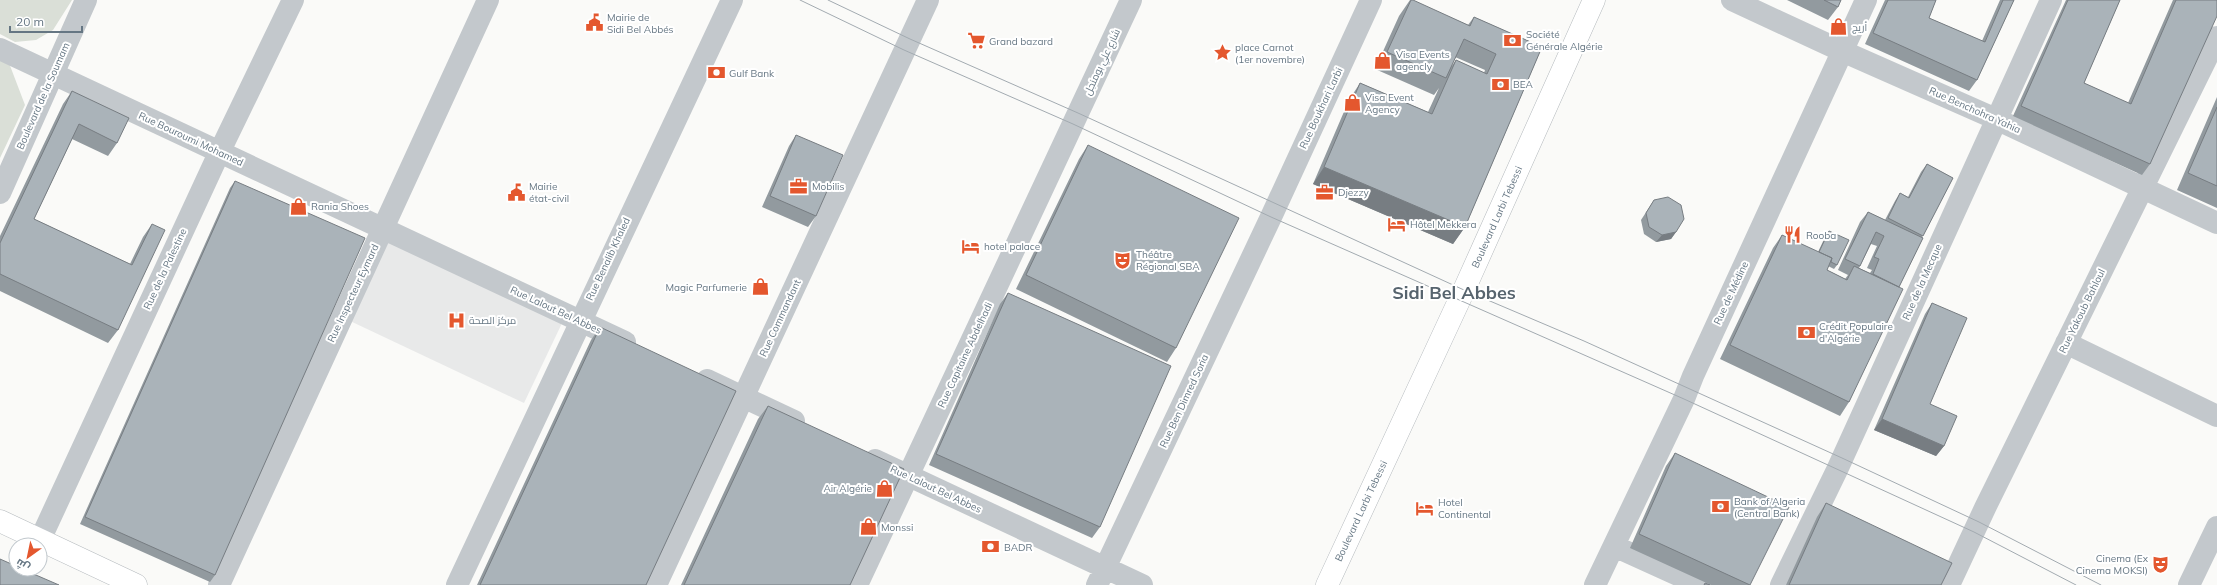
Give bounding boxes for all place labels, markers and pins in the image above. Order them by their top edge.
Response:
place label: Mairie de Sidi Bel Abbés [607,11,674,36]
public building icon: Mairie de Sidi Bel Abbés [584,13,604,33]
shop icon: أريج [1829,17,1849,37]
place label: أريج [1852,21,1867,34]
place label: Société Générale Algérie [1526,28,1603,53]
bank icon: Société Générale Algérie [1503,30,1523,50]
supermarket icon: Grand bazard [966,31,986,51]
place label: Grand bazard [989,35,1053,48]
place label: place Carnot (1er novembre) [1235,41,1305,66]
place icon: place Carnot (1er novembre) [1212,43,1232,63]
place label: Visa Events agencly [1396,48,1450,73]
shop icon: Visa Events agencly [1373,50,1393,70]
bank icon: Gulf Bank [706,63,726,83]
place label: Gulf Bank [729,67,775,80]
bank icon: BEA [1490,74,1510,94]
place label: BEA [1513,78,1534,91]
place label: Visa Event Agency [1365,91,1414,116]
shop icon: Visa Event Agency [1342,93,1362,113]
office icon: Mobilis [789,176,809,196]
place label: Mairie état-civil [529,180,569,205]
place label: Mobilis [812,180,844,193]
public building icon: Mairie état-civil [506,182,526,202]
office icon: Djezzy [1315,182,1335,202]
place label: Djezzy [1338,186,1370,199]
shop icon: Rania Shoes [288,196,308,216]
place label: Rania Shoes [311,200,369,213]
hotel icon: Hôtel Mekkera [1387,214,1407,234]
place label: Hôtel Mekkera [1410,218,1476,231]
restaurant icon: Rooba [1783,225,1803,245]
place label: Rooba [1806,229,1836,242]
hotel icon: hotel palace [961,236,981,256]
place label: hotel palace [984,240,1040,253]
place label: Théâtre Régional SBA [1136,248,1200,273]
theatre icon: Théâtre Régional SBA [1113,250,1133,270]
shop icon: Magic Parfumerie [750,277,770,297]
place label: Magic Parfumerie [665,281,747,294]
hospital icon: مركز الصحة [446,310,466,330]
place label: مركز الصحة [469,314,516,327]
place label: Crédit Populaire d'Algérie [1819,320,1893,345]
bank icon: Crédit Populaire d'Algérie [1796,322,1816,342]
shop icon: Air Algérie [875,478,895,498]
place label: Air Algérie [823,482,872,495]
place label: Bank of Algeria (Central Bank) [1734,495,1805,520]
place label: Hotel Continental [1438,496,1491,521]
bank icon: Bank of Algeria (Central Bank) [1711,497,1731,517]
hotel icon: Hotel Continental [1415,498,1435,518]
shop icon: Monssi [858,517,878,537]
place label: Monssi [881,521,913,534]
bank icon: BADR [981,537,1001,557]
place label: BADR [1004,541,1033,554]
place label: Cinema (Ex Cinema MOKSI) [2076,552,2149,577]
theatre icon: Cinema (Ex Cinema MOKSI) [2151,554,2171,574]

